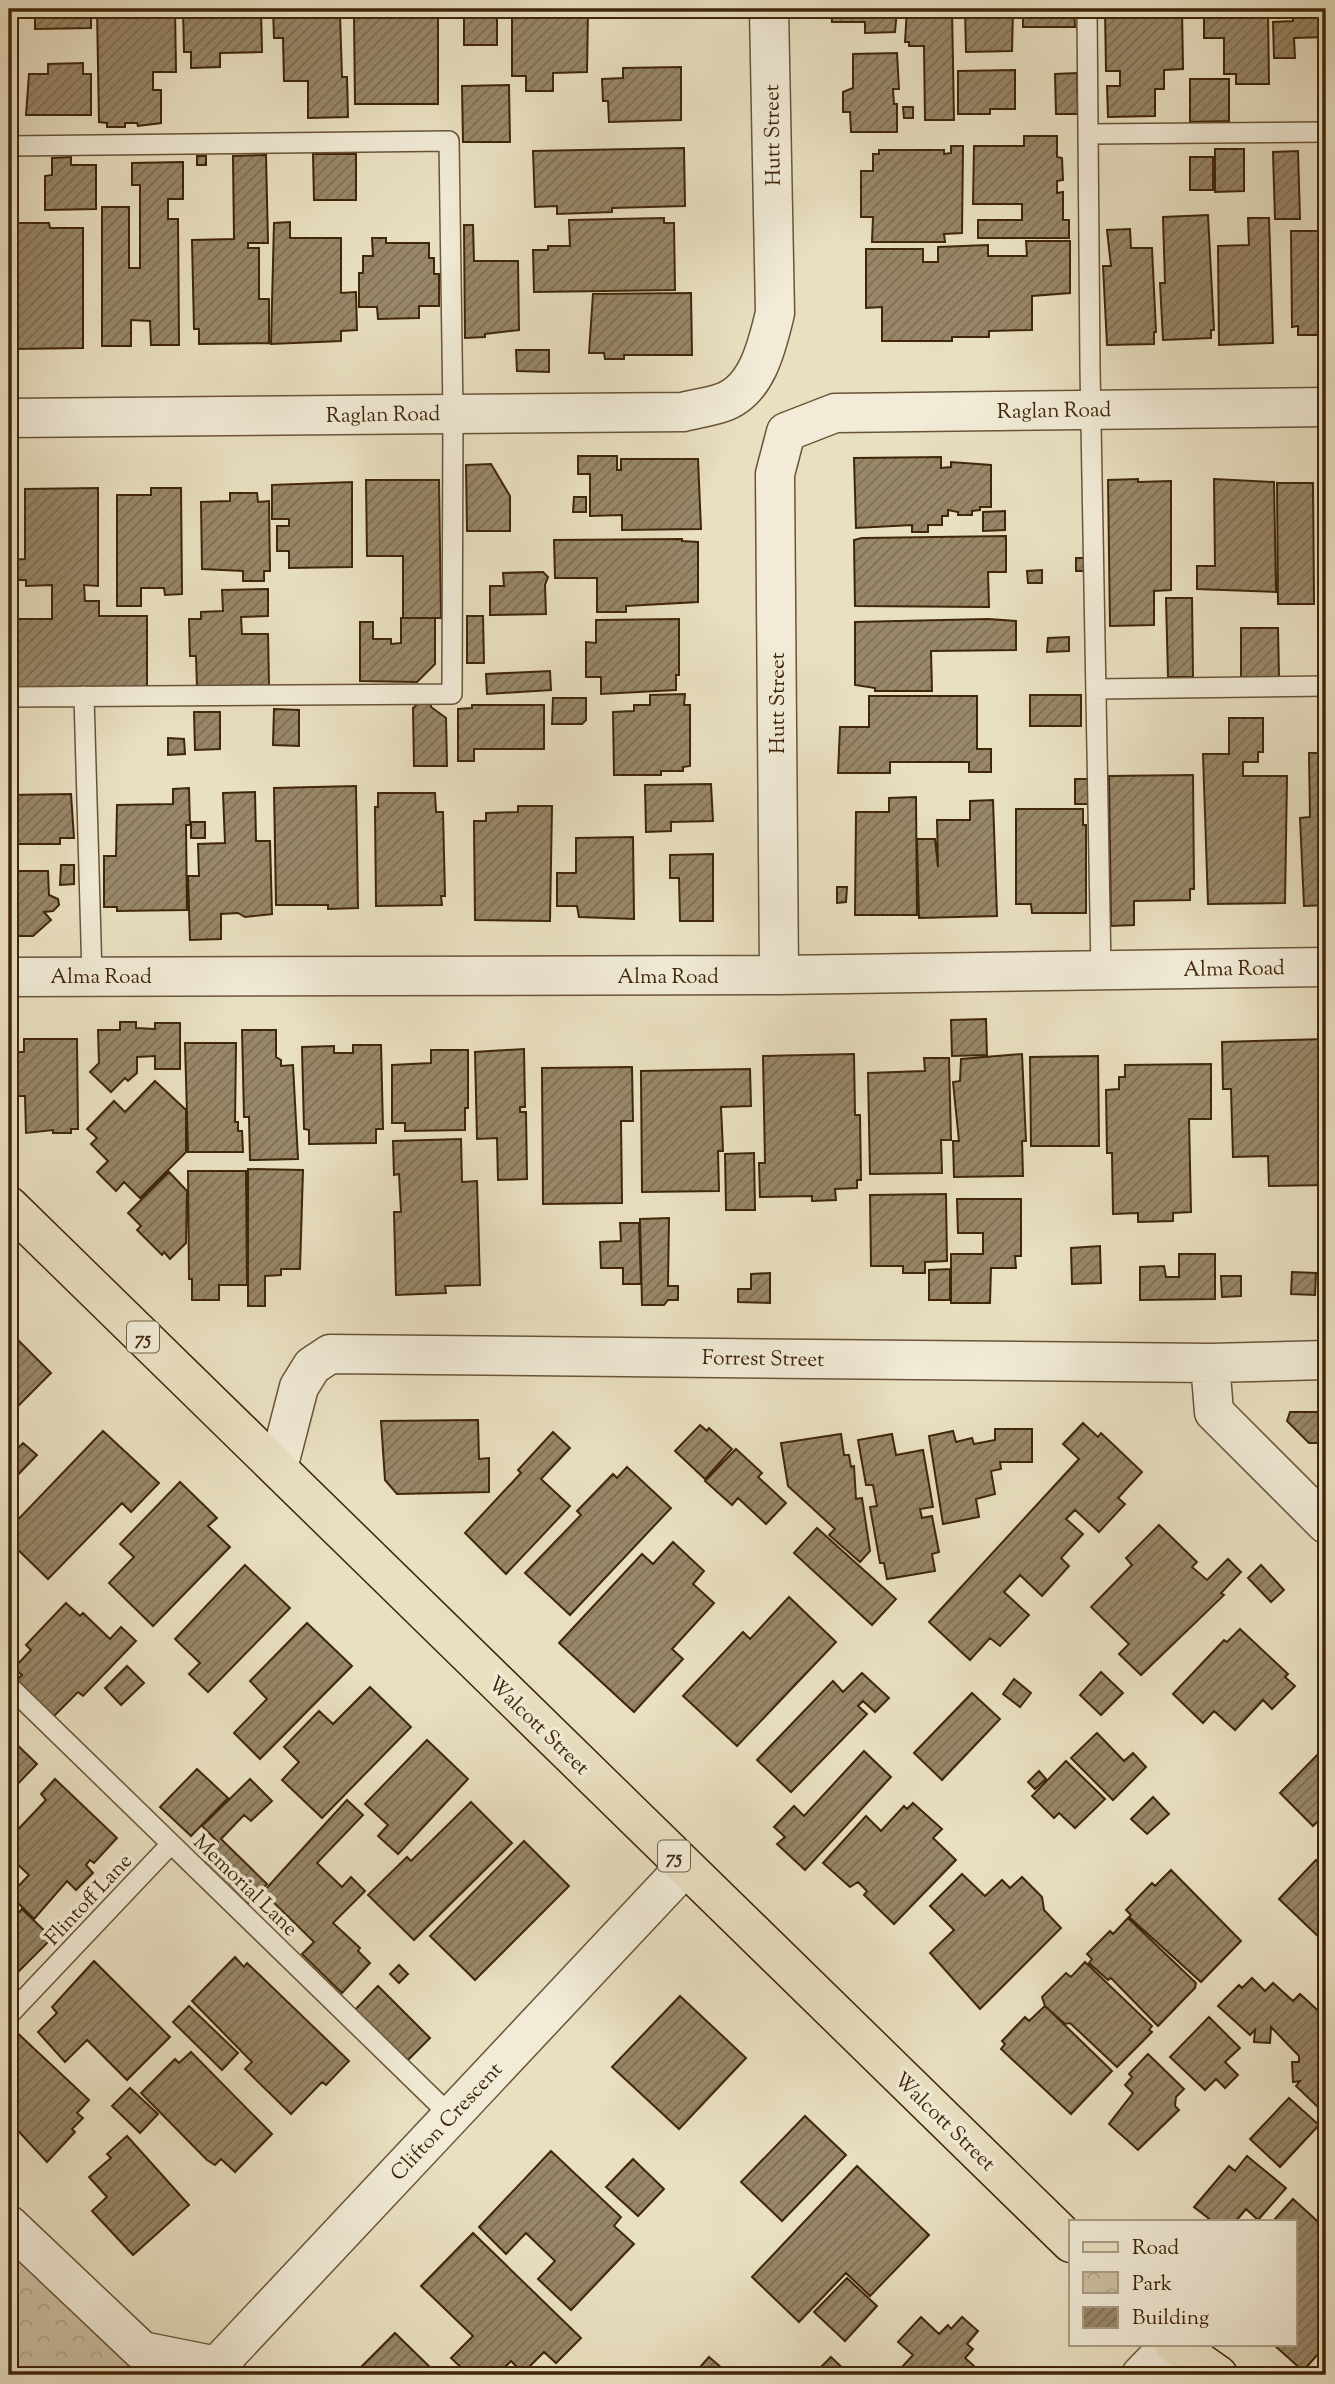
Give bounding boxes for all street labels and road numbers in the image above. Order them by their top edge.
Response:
street label: Hutt Street [758,84,790,186]
street label: Raglan Road [997,396,1112,428]
street label: Raglan Road [326,400,441,432]
street label: Hutt Street [764,652,794,754]
street label: Alma Road [1183,954,1285,986]
street label: Alma Road [50,963,152,993]
street label: Alma Road [617,963,719,993]
road number: 75 [127,1322,159,1352]
street label: Forrest Street [701,1344,824,1376]
street label: Walcott Street [480,1670,595,1783]
street label: Memorial Lane [185,1829,304,1944]
road number: 75 [658,1840,690,1872]
street label: Flintoff Lane [39,1848,140,1953]
street label: Clifton Crescent [384,2056,511,2188]
street label: Walcott Street [886,2066,1001,2179]

